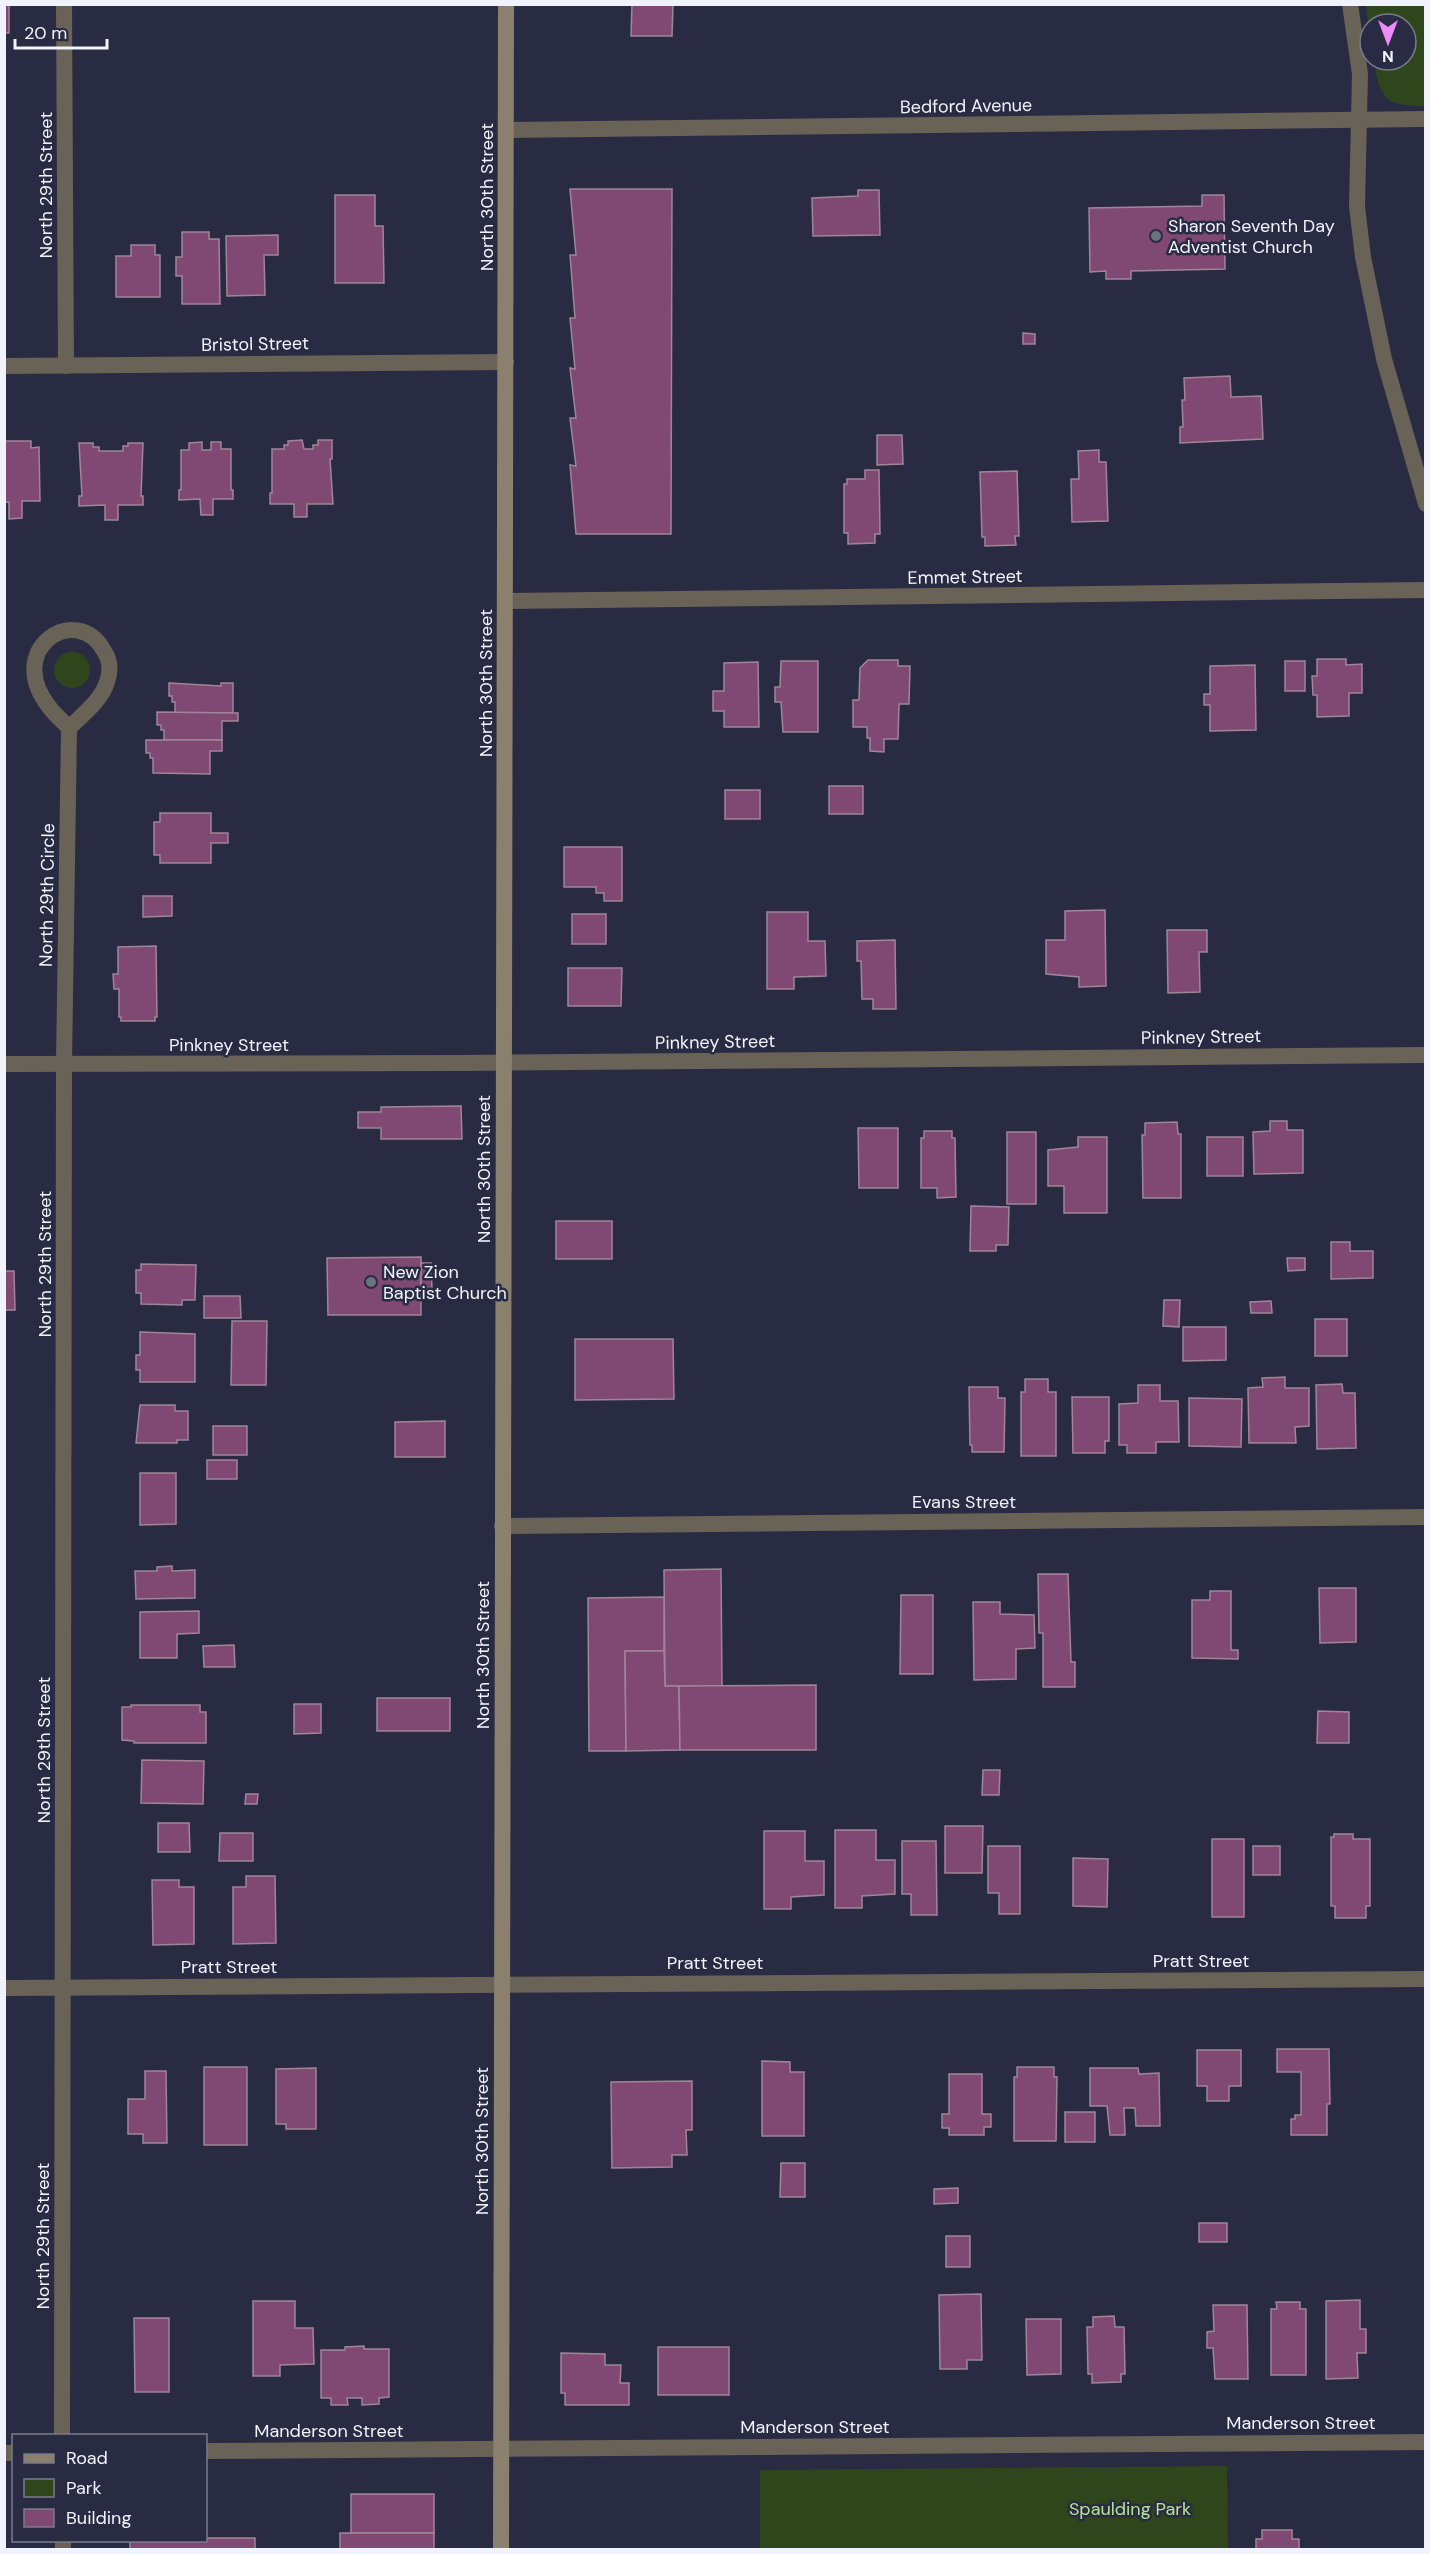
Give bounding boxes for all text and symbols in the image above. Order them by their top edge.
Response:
scale bar [15,12,106,50]
north arrow [1358,12,1418,72]
text: 20 m [24,21,67,45]
text: N [1382,46,1394,67]
street label: Bedford Avenue [900,93,1032,119]
street label: North 29th Street [34,112,58,258]
street label: North 30th Street [475,123,499,271]
place label: Sharon Seventh Day Adventist Church [1168,214,1335,259]
marker: Sharon Seventh Day Adventist Church [1149,229,1163,243]
street label: Bristol Street [201,331,309,357]
street label: Emmet Street [907,564,1023,590]
street label: North 30th Street [474,609,498,757]
street label: North 29th Circle [34,823,60,967]
street label: Pinkney Street [1141,1024,1261,1050]
street label: Pinkney Street [655,1029,775,1055]
street label: Pinkney Street [169,1033,289,1057]
street label: North 30th Street [472,1095,496,1243]
street label: North 29th Street [33,1191,57,1337]
place label: New Zion Baptist Church [383,1260,507,1305]
marker: New Zion Baptist Church [364,1275,378,1289]
street label: Evans Street [912,1490,1016,1514]
street label: North 30th Street [471,1581,495,1729]
street label: North 29th Street [32,1677,56,1823]
street label: Pratt Street [1153,1949,1249,1973]
street label: Pratt Street [667,1951,763,1975]
street label: Pratt Street [181,1955,277,1979]
street label: North 30th Street [470,2067,494,2215]
street label: North 29th Street [31,2163,55,2309]
street label: Manderson Street [1226,2411,1376,2435]
street label: Manderson Street [740,2415,890,2439]
street label: Manderson Street [254,2419,404,2443]
legend [12,2434,207,2542]
text: Road [66,2446,108,2470]
text: Park [66,2476,102,2500]
park label: Spaulding Park [1069,2497,1191,2521]
text: Building [66,2506,131,2530]

